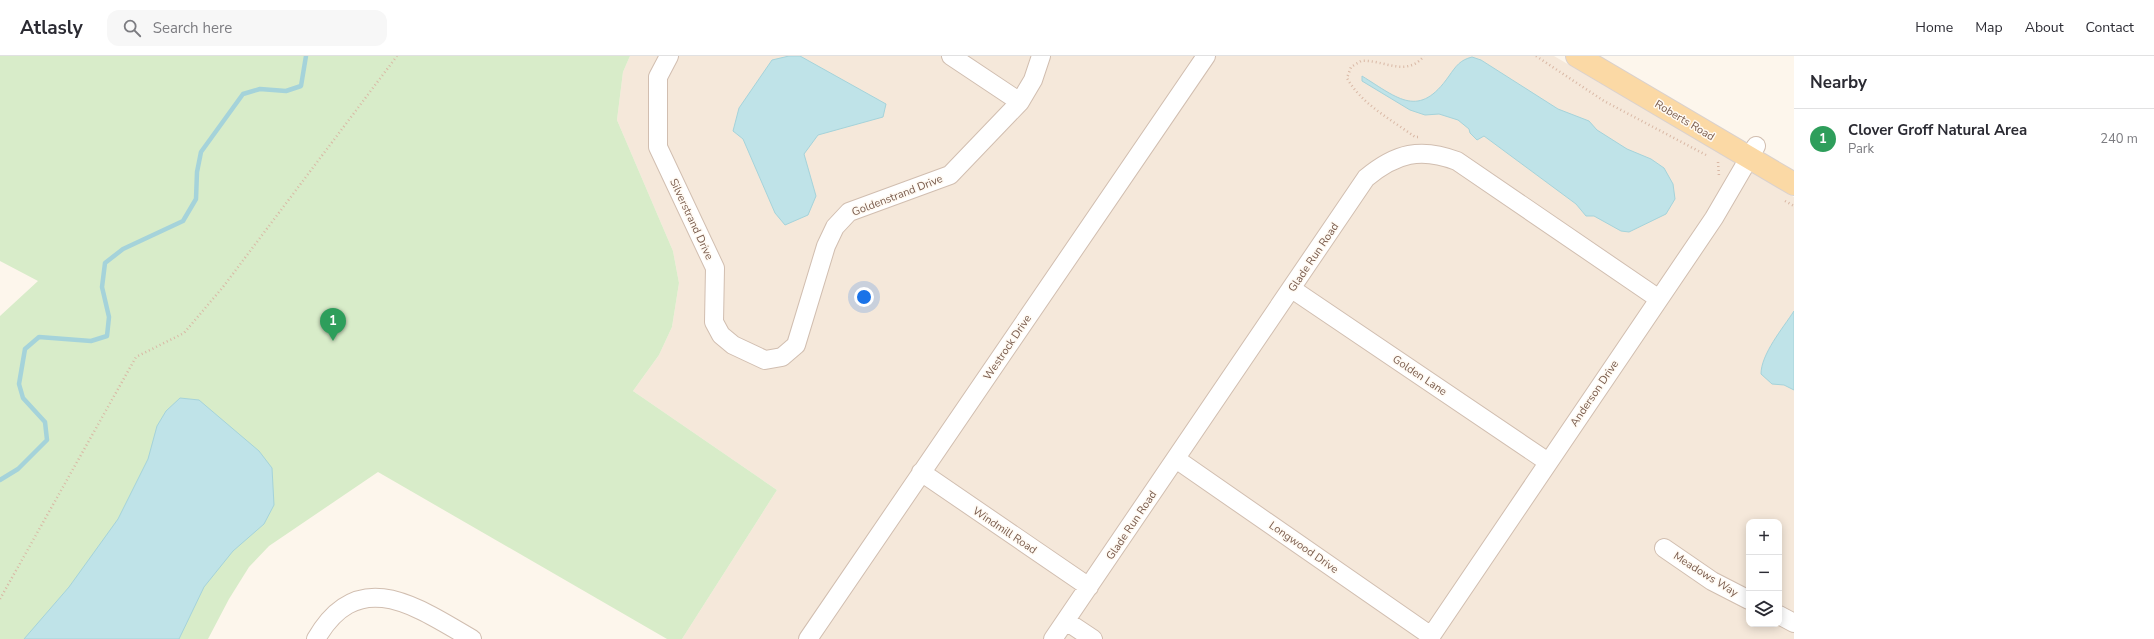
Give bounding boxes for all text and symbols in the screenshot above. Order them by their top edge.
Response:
search box [107,10,387,46]
text: Atlasly [20,15,83,41]
icon: search [121,17,143,39]
text: Search here [153,18,232,38]
text: Home [1915,18,1953,37]
text: Map [1975,18,2003,37]
text: About [2025,18,2064,37]
text: Contact [2086,18,2134,37]
text: Nearby [1810,71,1867,94]
street label: Roberts Road [1652,97,1717,144]
text: Clover Groff Natural Area [1848,120,2027,140]
text: 1 [1819,130,1827,148]
text: 240 m [2100,130,2138,148]
text: Park [1848,140,1874,158]
street label: Goldenstrand Drive [850,171,945,220]
street label: Silverstrand Drive [666,176,717,262]
street label: Glade Run Road [1285,220,1342,295]
your location [854,287,874,307]
pin: 1 [320,308,346,341]
street label: Westrock Drive [980,312,1035,383]
street label: Golden Lane [1390,352,1450,399]
street label: Anderson Drive [1567,357,1622,429]
street label: Glade Run Road [1103,488,1160,563]
street label: Windmill Road [970,503,1040,557]
street label: Longwood Drive [1266,518,1341,577]
map controls [1746,519,1782,627]
button: + [1746,519,1782,555]
street label: Meadows Way [1671,549,1741,600]
button: − [1746,555,1782,591]
button: layers [1746,591,1782,627]

